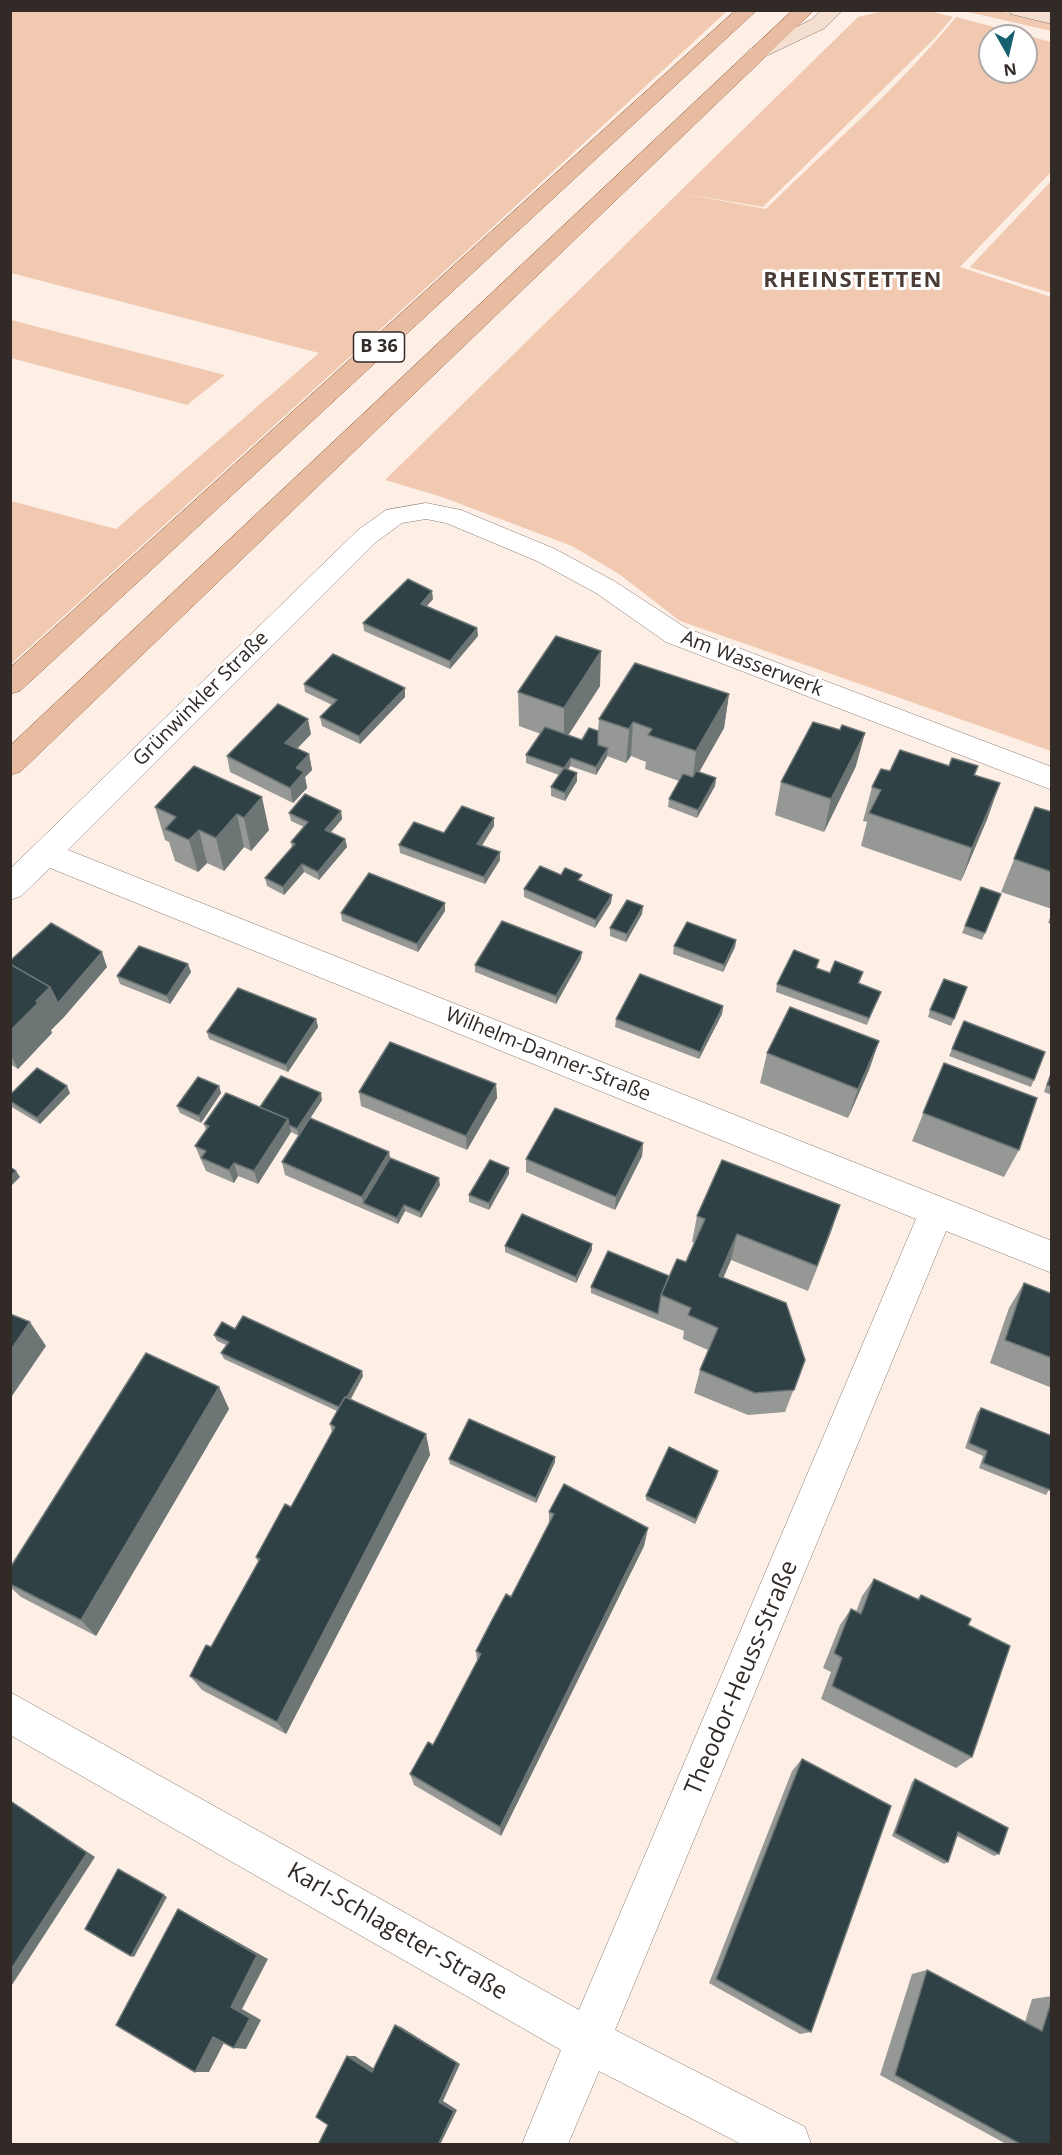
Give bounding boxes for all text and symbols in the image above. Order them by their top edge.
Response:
north arrow [978,24,1038,84]
text: N [1002,58,1018,82]
district label: RHEINSTETTEN [763,268,943,294]
road number: B 36 [354,332,404,362]
street label: Grünwinkler Straße [128,626,274,772]
street label: Am Wasserwerk [678,626,826,702]
street label: Wilhelm-Danner-Straße [442,1003,654,1107]
street label: Theodor-Heuss-Straße [679,1556,805,1800]
street label: Karl-Schlageter-Straße [282,1857,512,2007]

